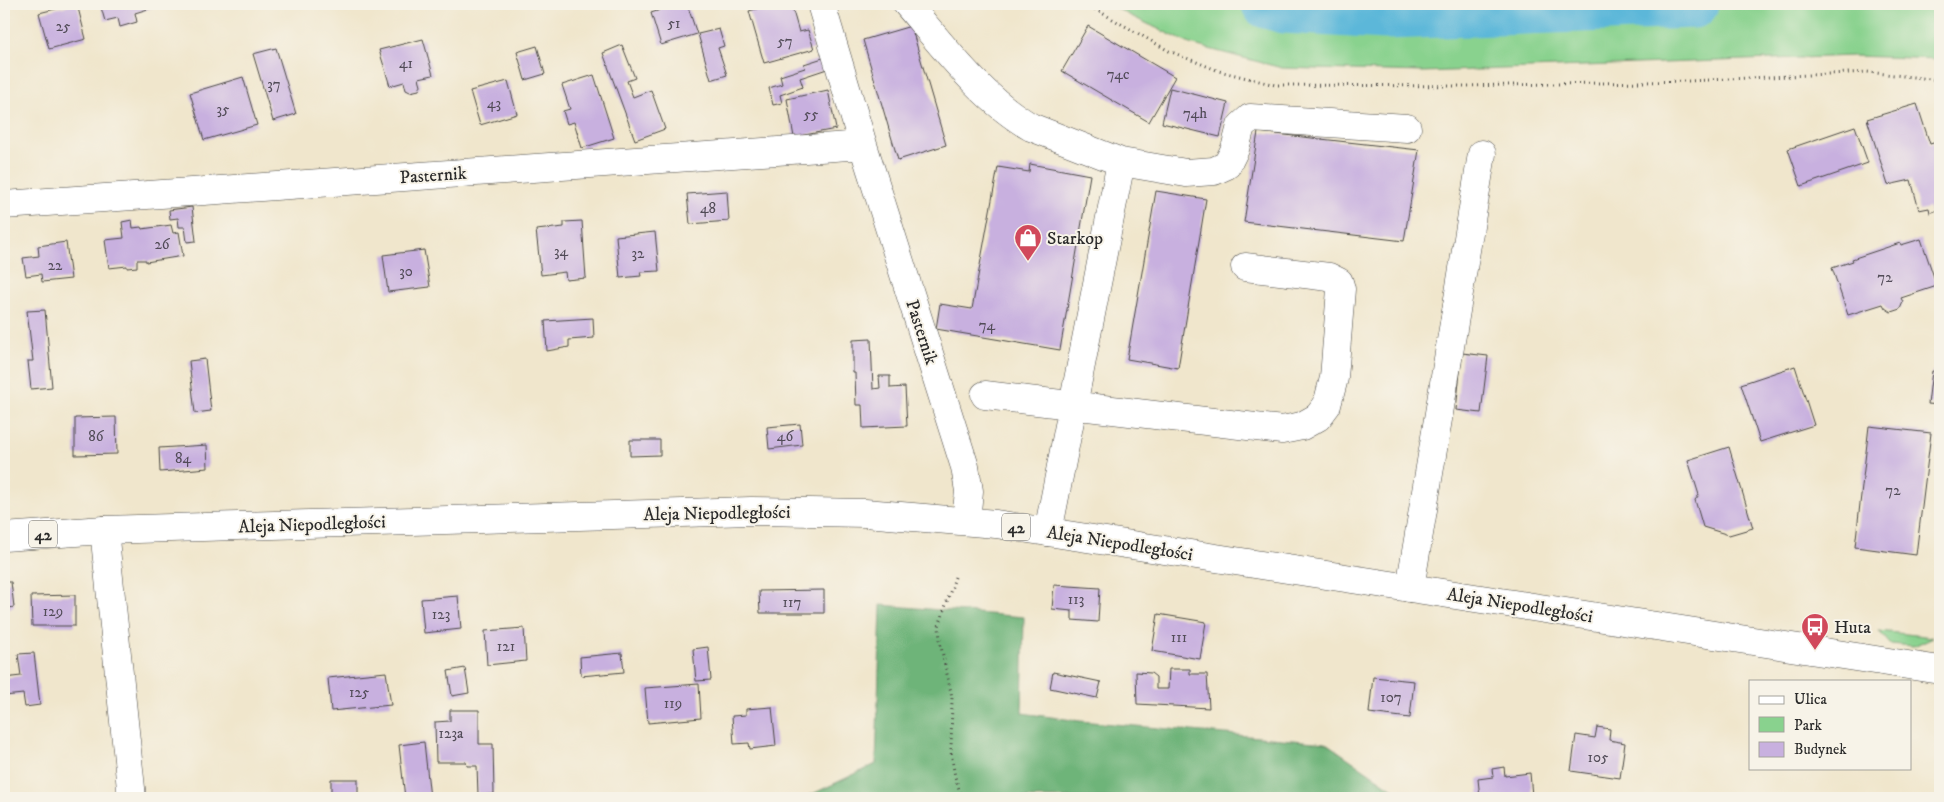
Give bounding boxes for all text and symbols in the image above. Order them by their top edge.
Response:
house number: 51 [668,14,680,33]
house number: 25 [56,17,71,36]
house number: 57 [777,32,793,51]
house number: 41 [399,54,413,73]
house number: 74c [1107,65,1130,84]
house number: 37 [267,75,281,94]
house number: 43 [487,94,501,113]
house number: 35 [216,100,230,119]
house number: 74h [1183,104,1207,123]
house number: 55 [804,105,819,124]
street label: Pasternik [399,163,467,189]
house number: 48 [700,199,716,218]
shop icon: Starkop [1013,223,1043,262]
place label: Starkop [1047,228,1103,250]
house number: 26 [154,235,171,254]
house number: 34 [554,242,568,261]
house number: 32 [632,244,645,263]
house number: 22 [48,256,63,275]
house number: 30 [399,262,413,281]
house number: 72 [1877,268,1893,287]
street label: Pasternik [900,297,942,368]
house number: 74 [979,316,996,335]
house number: 86 [88,427,105,446]
house number: 46 [777,427,794,446]
house number: 84 [175,449,191,468]
house number: 72 [1885,481,1901,500]
street label: Aleja Niepodległości [643,502,791,526]
street label: Aleja Niepodległości [238,511,386,539]
road number: 42 [1002,514,1030,540]
road number: 42 [29,520,57,548]
street label: Aleja Niepodległości [1045,522,1194,566]
street label: Aleja Niepodległości [1445,584,1594,628]
house number: 113 [1068,590,1084,609]
house number: 117 [783,593,802,612]
house number: 129 [43,602,63,621]
house number: 123 [432,605,450,624]
bus stop icon: Huta [1800,612,1830,651]
place label: Huta [1834,617,1871,639]
house number: 111 [1171,628,1187,647]
house number: 121 [497,637,515,656]
legend [1749,680,1912,770]
house number: 125 [349,683,370,702]
house number: 107 [1380,688,1402,707]
text: Ulica [1794,690,1827,709]
house number: 119 [664,694,682,713]
text: Park [1794,716,1823,735]
house number: 123a [439,724,464,743]
text: Budynek [1794,740,1847,759]
house number: 105 [1588,748,1609,767]

